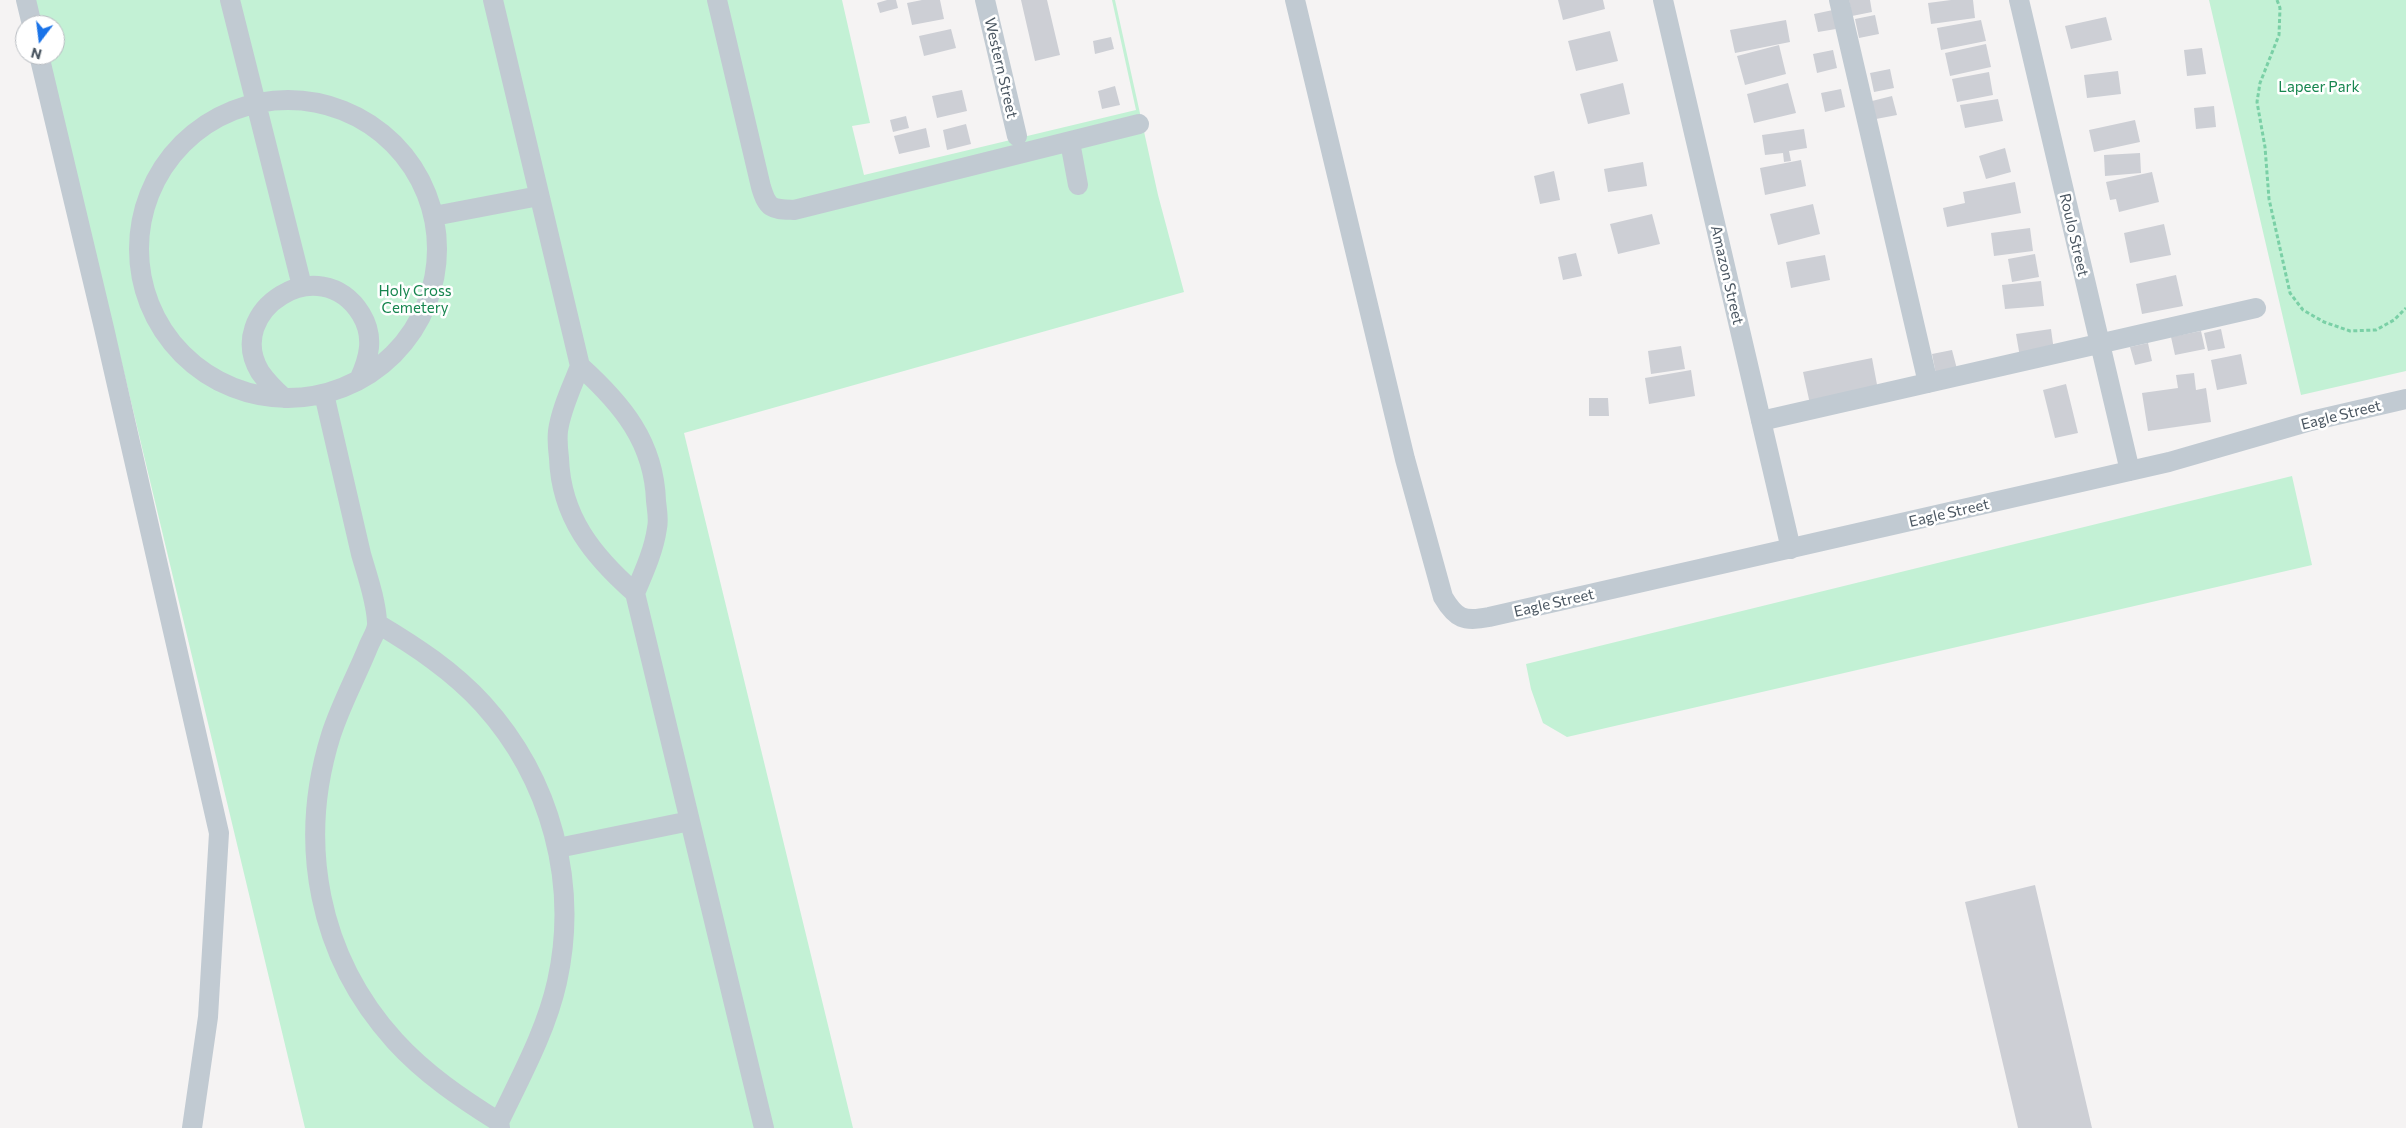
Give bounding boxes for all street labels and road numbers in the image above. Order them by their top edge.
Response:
street label: Western Street [981,16,1021,120]
street label: Roulo Street [2056,192,2092,278]
street label: Amazon Street [1707,224,1747,326]
street label: Eagle Street [2299,396,2383,434]
street label: Eagle Street [1907,495,1991,531]
street label: Eagle Street [1512,585,1596,621]

